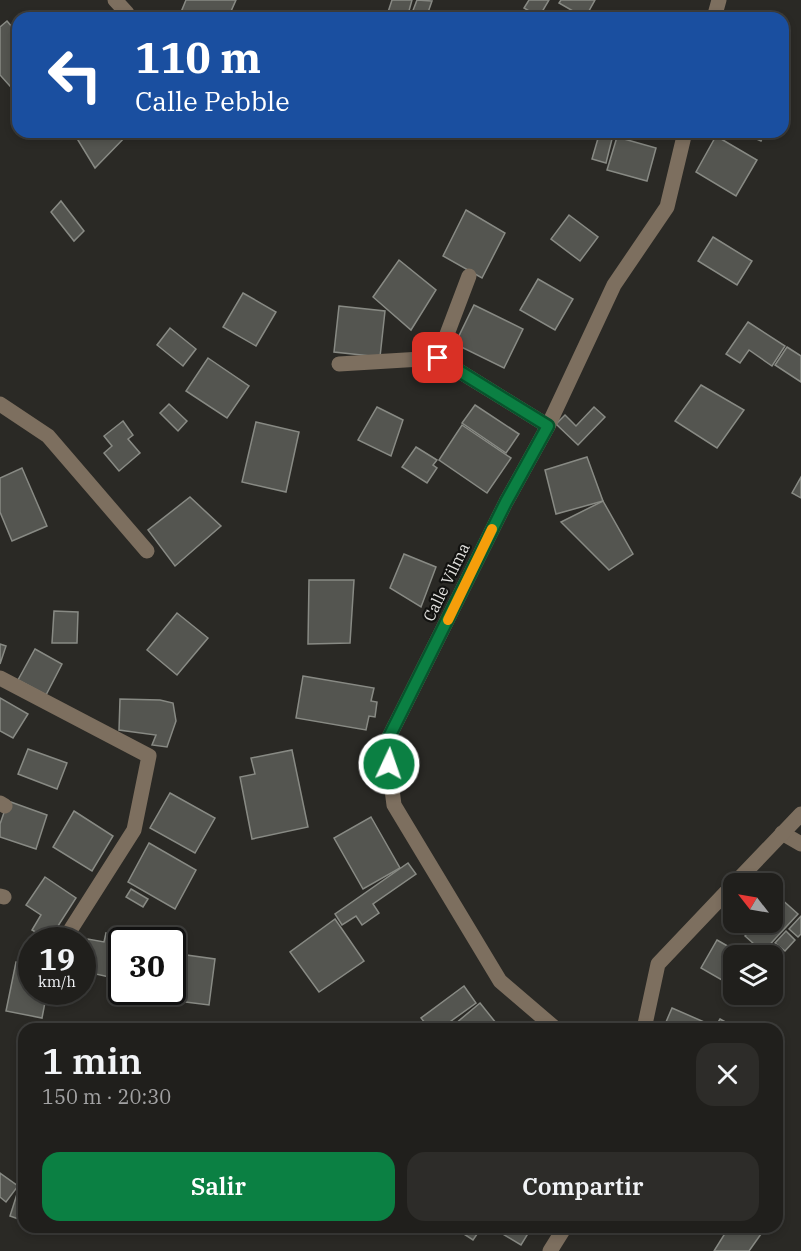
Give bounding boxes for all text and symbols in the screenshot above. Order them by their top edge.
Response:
text: 110 m [135,30,261,85]
icon: left [36,36,114,114]
text: Calle Pebble [135,83,290,118]
pin [412,332,463,383]
icon: arrive [421,341,454,374]
street label: Calle Vilma [418,539,474,625]
position arrow [357,732,421,796]
north arrow [723,873,783,933]
map controls [723,873,783,1005]
speed limit sign: 30 [108,927,186,1005]
text: 19 [39,939,75,978]
button: layers [723,945,783,1005]
text: km/h [38,972,76,991]
text: 1 min [42,1037,142,1084]
button: close [696,1043,759,1106]
text: 150 m · 20:30 [42,1083,171,1110]
button: Salir [42,1152,395,1221]
button: Compartir [407,1152,759,1221]

